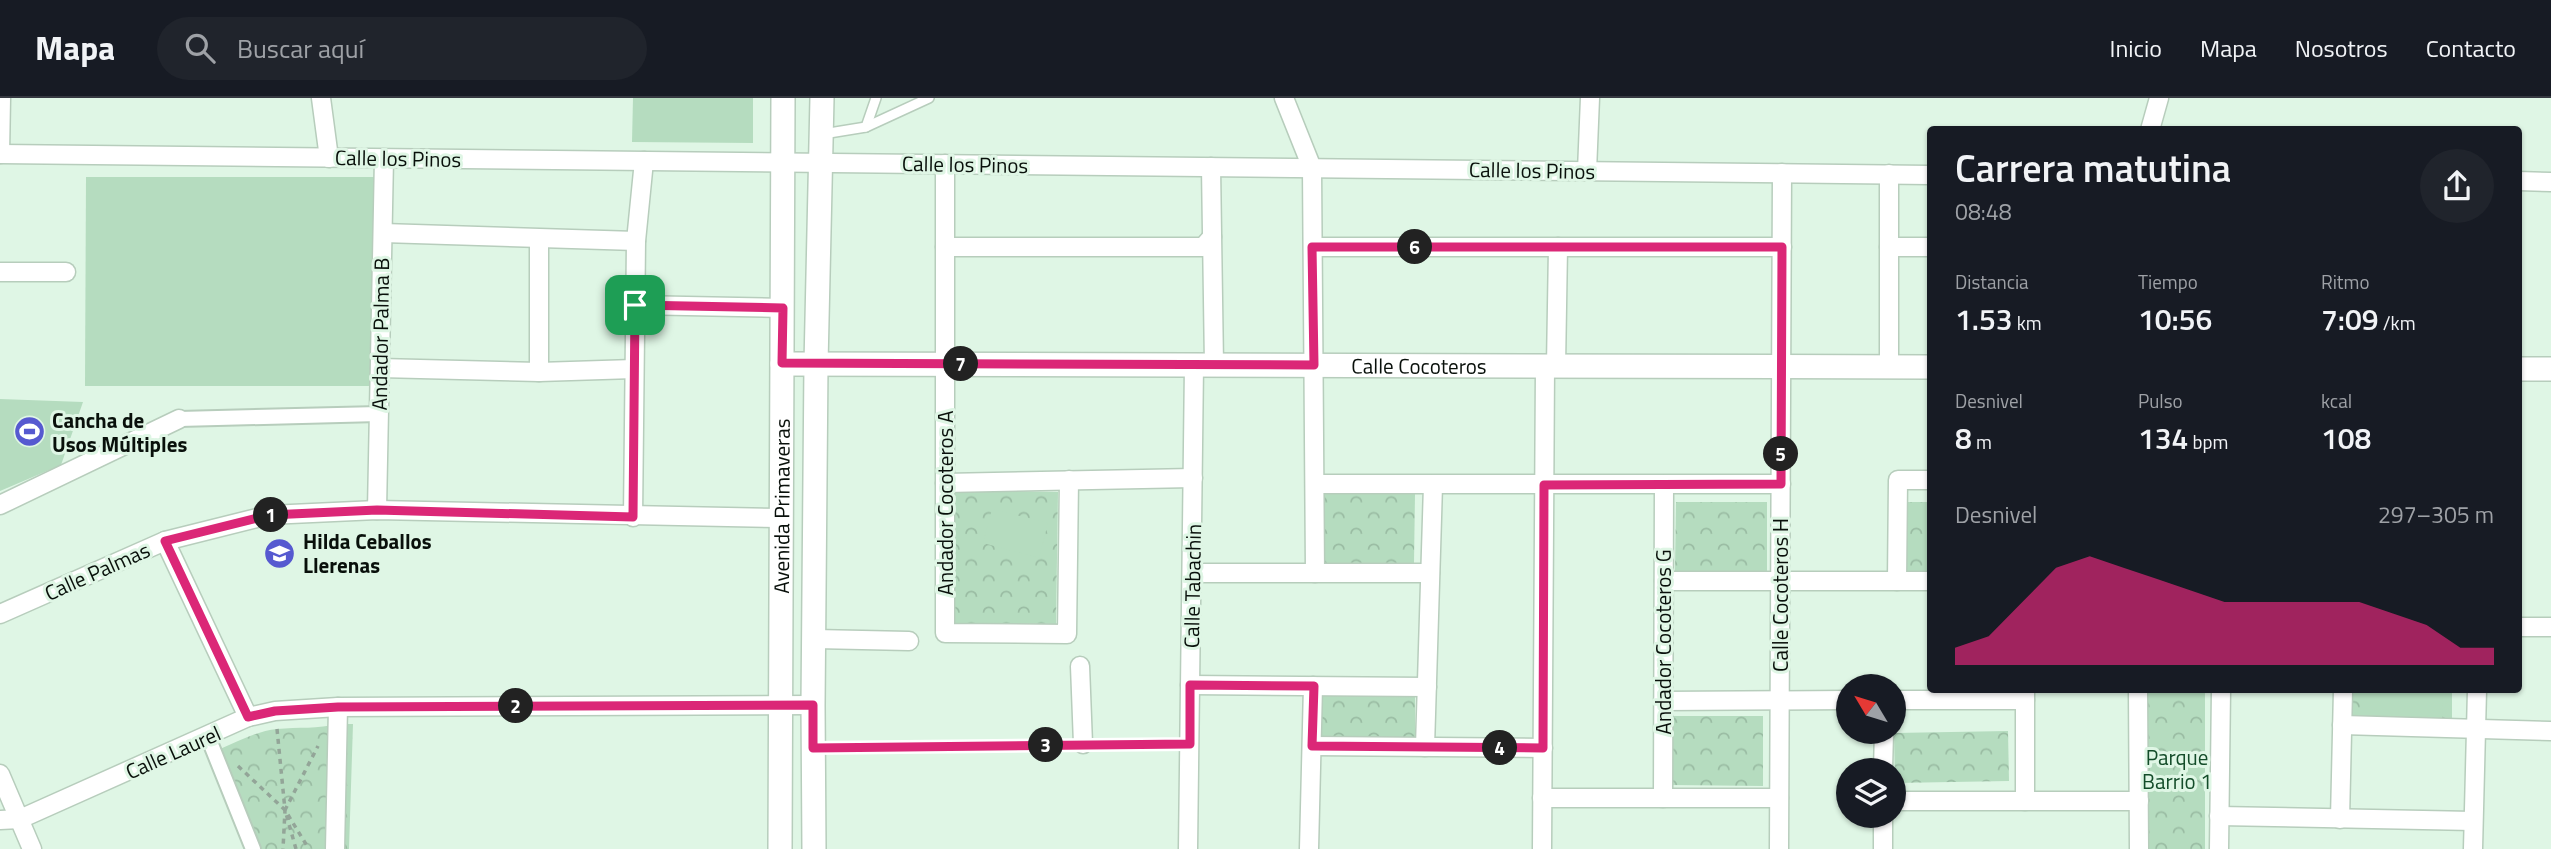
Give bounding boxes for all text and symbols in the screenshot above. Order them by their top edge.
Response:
search box [157,17,647,80]
text: Mapa [35,23,115,73]
icon: search [181,29,219,67]
text: Buscar aquí [237,29,364,68]
text: Inicio [2110,30,2162,66]
text: Mapa [2200,30,2257,66]
text: Nosotros [2295,30,2388,66]
text: Contacto [2426,30,2516,66]
text: Carrera matutina [1955,139,2231,197]
street label: Calle los Pinos [335,141,461,175]
street label: Calle los Pinos [902,147,1028,181]
button: share [2420,149,2494,223]
street label: Calle los Pinos [1469,153,1595,187]
text: 08:48 [1955,194,2012,229]
pin: 6 [1398,230,1432,264]
text: 6 [1409,232,1420,261]
street label: Andador Palma B [363,257,397,411]
text: Distancia [1955,267,2029,296]
text: Tiempo [2138,267,2198,296]
text: Ritmo [2321,267,2369,296]
pin [605,275,665,335]
icon: arrive [616,286,654,324]
text: 1.53 [1955,296,2013,342]
text: 10:56 [2138,296,2212,342]
text: 7:09 [2321,296,2379,342]
text: km [2013,308,2042,337]
text: /km [2379,308,2416,337]
pin: 7 [944,346,978,382]
text: 7 [955,349,966,378]
street label: Calle Cocoteros [1351,349,1487,382]
text: Desnivel [1955,386,2023,415]
text: Pulso [2138,386,2183,415]
text: kcal [2321,386,2352,415]
place label: Cancha de Usos Múltiples [52,404,187,460]
street label: Andador Cocoteros A [929,410,961,595]
sports icon: Cancha de Usos Múltiples [12,415,46,449]
text: 8 [1955,415,1972,461]
text: 134 [2138,415,2188,461]
text: 108 [2321,415,2371,461]
street label: Avenida Primaveras [765,418,798,594]
text: m [1972,427,1992,456]
text: bpm [2188,427,2228,456]
pin: 5 [1764,436,1798,472]
text: 5 [1775,439,1786,468]
text: Desnivel [1955,497,2037,532]
text: 297–305 m [2378,497,2494,532]
pin: 1 [254,498,288,532]
text: 1 [265,500,276,529]
street label: Calle Cocoteros H [1764,518,1796,672]
street label: Calle Tabachin [1175,524,1209,648]
place label: Hilda Ceballos Llerenas [303,525,432,581]
street label: Calle Palmas [39,534,155,608]
school or university icon: Hilda Ceballos Llerenas [263,536,297,570]
street label: Andador Cocoteros G [1647,549,1679,735]
north arrow [1836,674,1906,744]
map controls [1836,674,1906,828]
pin: 2 [498,688,534,724]
text: 2 [510,691,521,720]
street label: Calle Laurel [120,717,226,787]
pin: 3 [1028,728,1064,762]
text: 3 [1040,730,1051,759]
pin: 4 [1482,730,1518,766]
text: 4 [1494,733,1505,762]
park label: Parque Barrio 1 [2142,741,2212,797]
button: layers [1836,758,1906,828]

